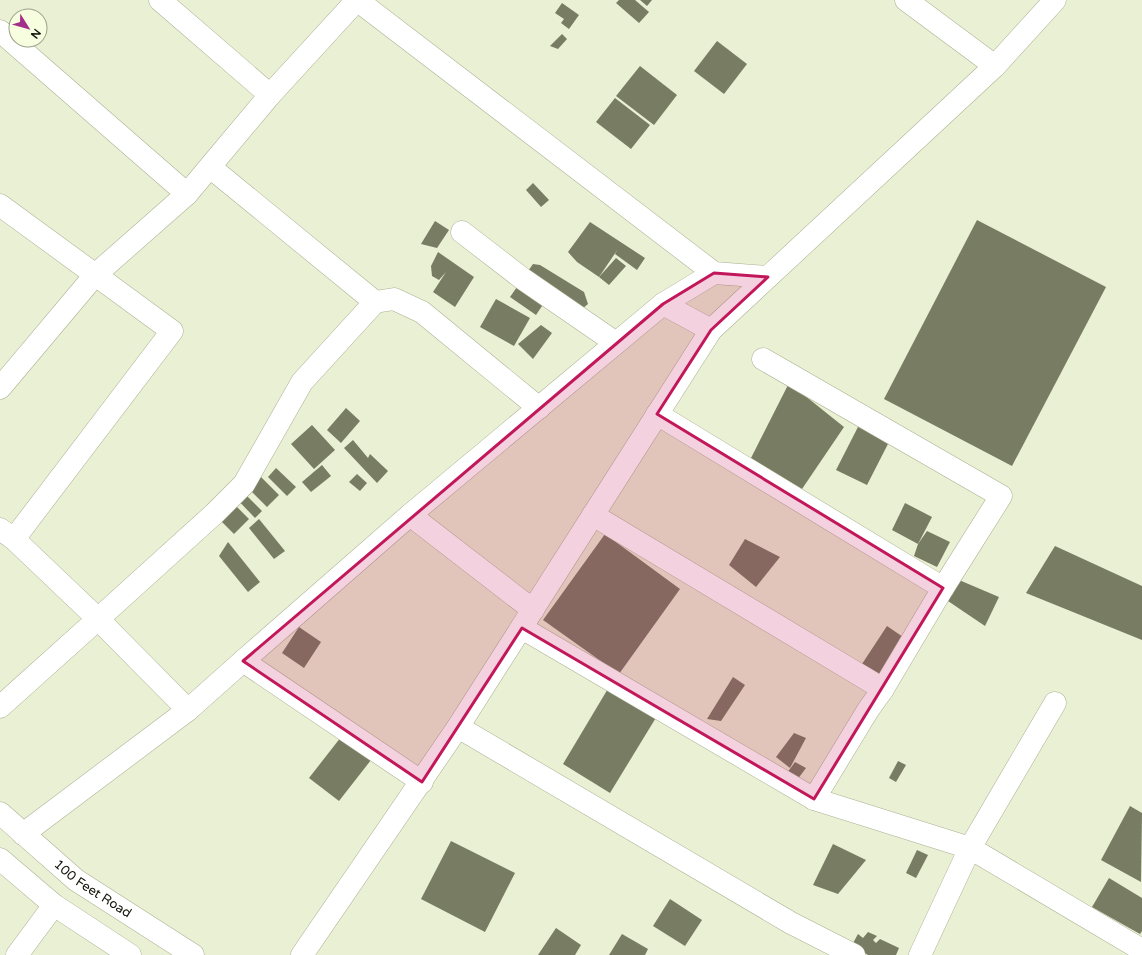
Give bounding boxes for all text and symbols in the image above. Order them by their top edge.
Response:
north arrow [8,8,48,48]
text: N [28,26,43,41]
street label: 100 Feet Road [51,856,134,921]

